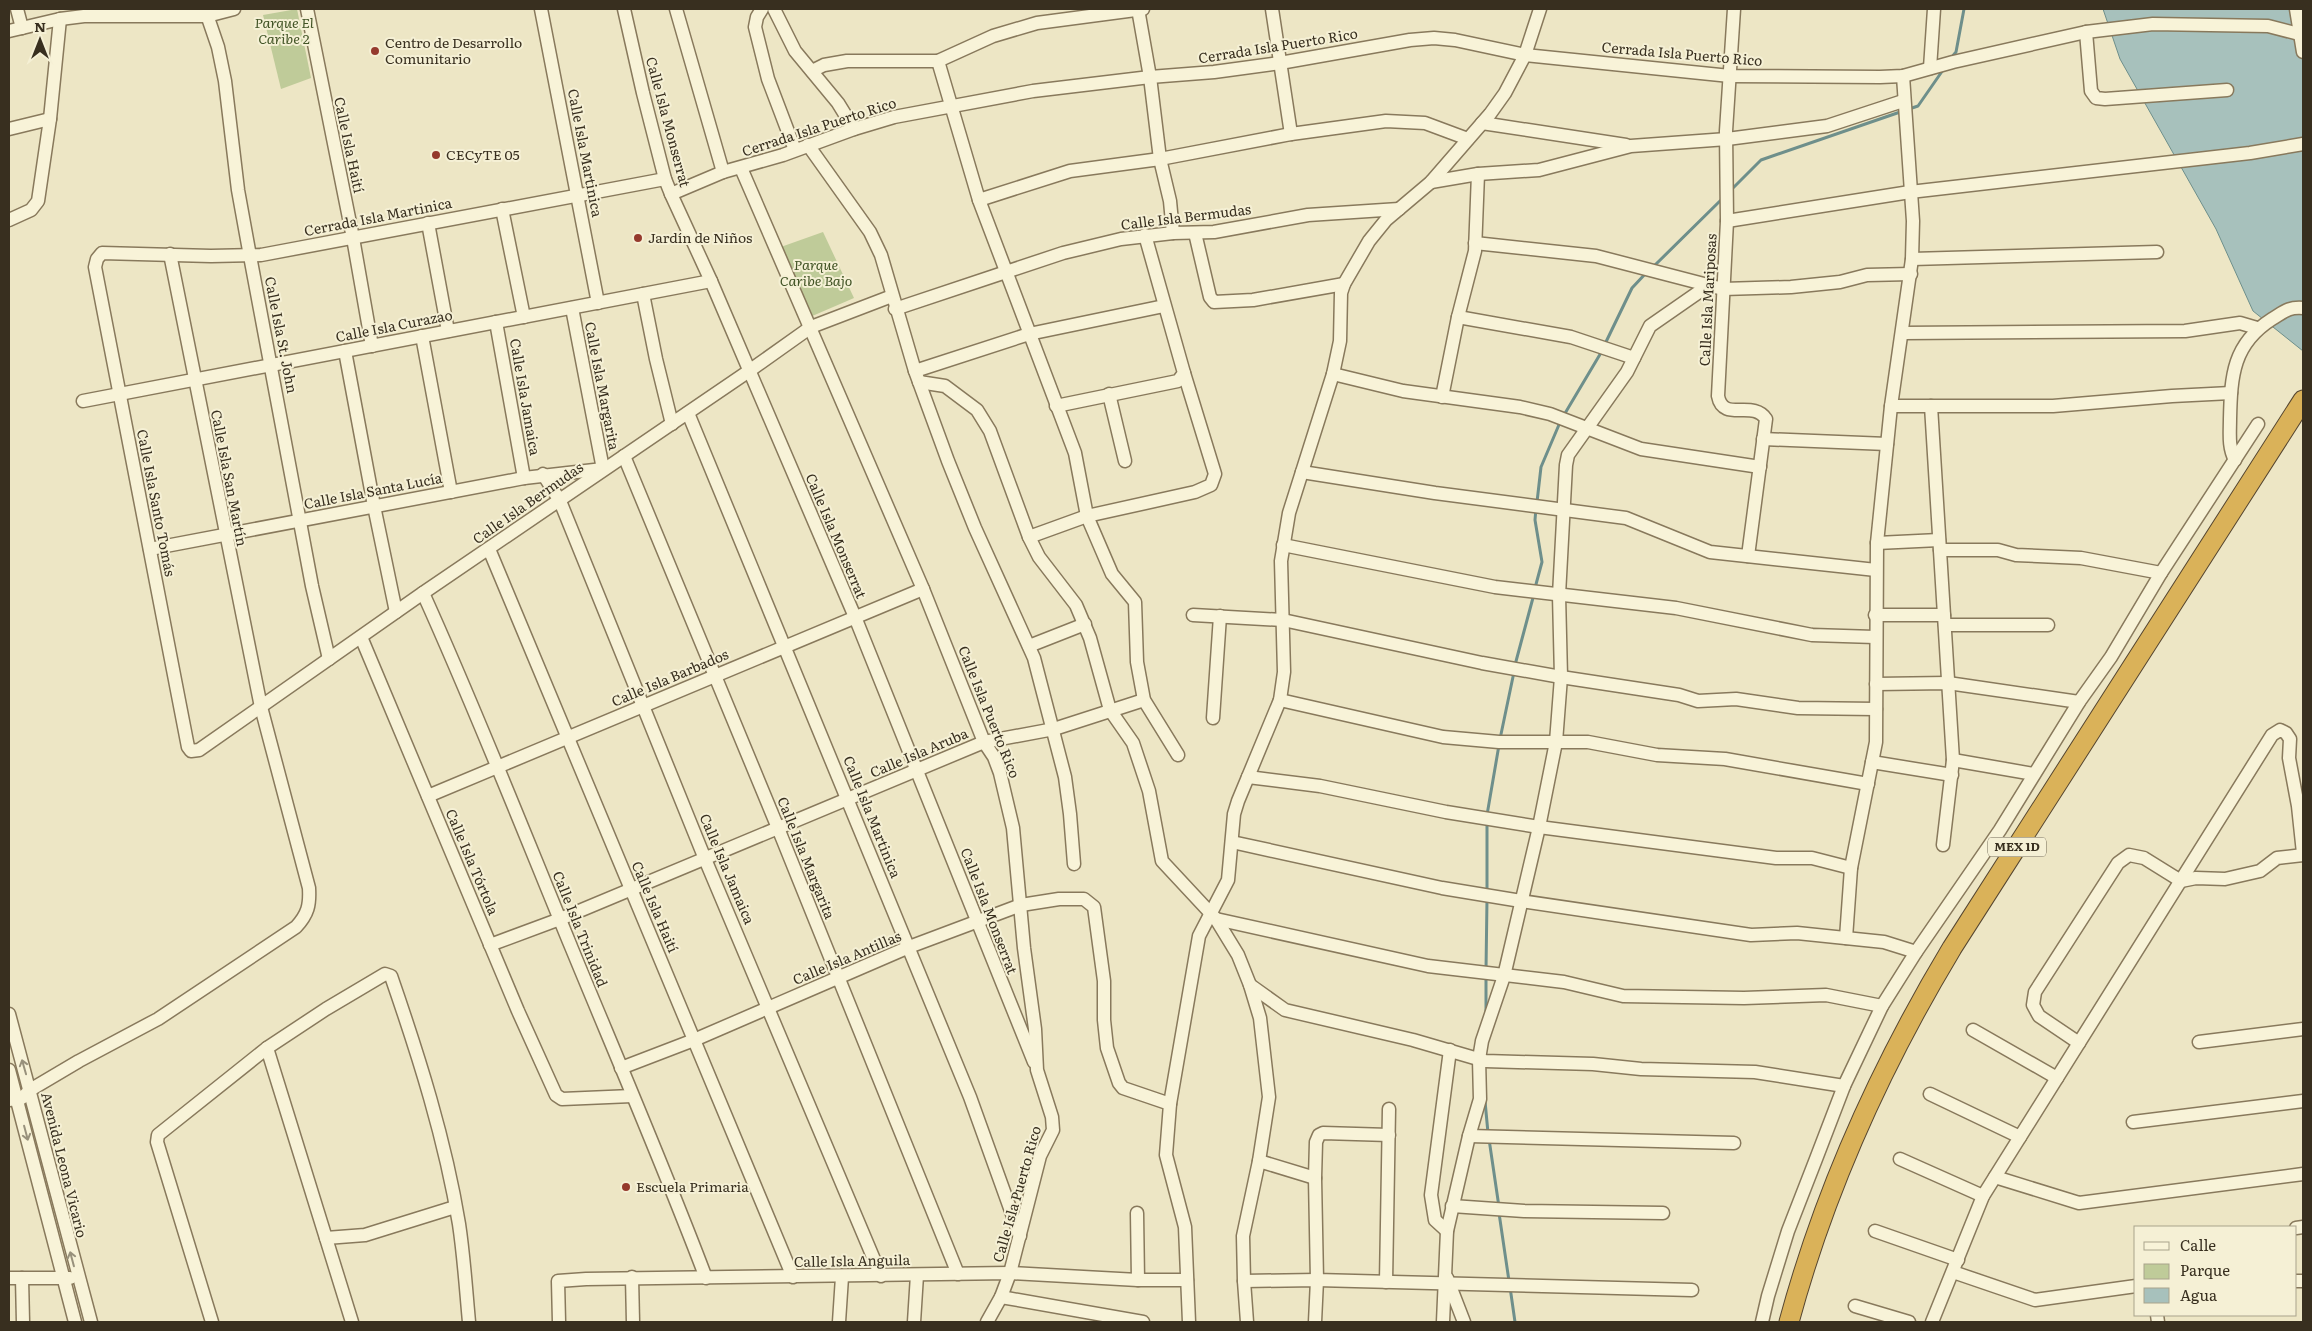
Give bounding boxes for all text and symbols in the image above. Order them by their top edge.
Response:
park label: Parque El Caribe 2 [254,12,314,48]
north arrow [15,15,65,65]
text: N [34,16,46,36]
street label: Cerrada Isla Puerto Rico [1197,23,1359,67]
place label: Centro de Desarrollo Comunitario [385,32,522,68]
street label: Cerrada Isla Puerto Rico [1601,36,1763,70]
marker: Centro de Desarrollo Comunitario [369,45,381,57]
street label: Calle Isla Monserrat [642,54,696,189]
street label: Calle Isla Martinica [564,87,608,219]
street label: Cerrada Isla Puerto Rico [739,92,898,160]
street label: Calle Isla Haití [330,95,370,195]
place label: CECyTE 05 [446,144,520,164]
marker: CECyTE 05 [430,149,442,161]
street label: Cerrada Isla Martinica [302,192,454,240]
street label: Calle Isla Bermudas [1120,198,1252,234]
place label: Jardín de Niños [648,227,752,247]
marker: Jardín de Niños [632,232,644,244]
street label: Calle Isla Mariposas [1694,233,1720,367]
park label: Parque Caribe Bajo [780,254,852,290]
street label: Calle Isla St. John [261,275,303,395]
street label: Calle Isla Curazao [334,304,454,346]
street label: Calle Isla Margarita [581,320,625,452]
street label: Calle Isla Jamaica [506,337,546,457]
street label: Calle Isla San Martín [207,408,253,548]
street label: Calle Isla Santo Tomás [133,428,181,578]
street label: Calle Isla Bermudas [468,456,587,548]
street label: Calle Isla Santa Lucía [302,467,444,513]
street label: Calle Isla Monserrat [802,470,872,602]
street label: Calle Isla Puerto Rico [954,642,1026,781]
street label: Calle Isla Barbados [608,643,731,711]
street label: Calle Isla Aruba [866,722,971,782]
street label: Calle Isla Martinica [839,753,907,881]
street label: Calle Isla Margarita [773,793,841,922]
street label: Calle Isla Tórtola [442,805,504,918]
street label: Calle Isla Jamaica [696,810,760,927]
road number: MEX 1D [1988,838,2046,856]
street label: Calle Isla Monserrat [957,844,1023,977]
street label: Calle Isla Haití [628,858,684,956]
street label: Calle Isla Trinidad [549,868,613,990]
street label: Calle Isla Antillas [789,925,904,989]
one-way arrow [18,1060,28,1076]
street label: Avenida Leona Vicario [37,1090,93,1240]
street label: Calle Isla Puerto Rico [987,1123,1045,1264]
one-way arrow [22,1125,31,1141]
place label: Escuela Primaria [636,1176,749,1196]
marker: Escuela Primaria [620,1181,632,1193]
legend [2134,1226,2297,1316]
text: Calle [2180,1233,2216,1256]
street label: Calle Isla Anguila [794,1249,911,1271]
one-way arrow [67,1251,77,1267]
text: Parque [2180,1258,2230,1281]
text: Agua [2180,1283,2218,1306]

